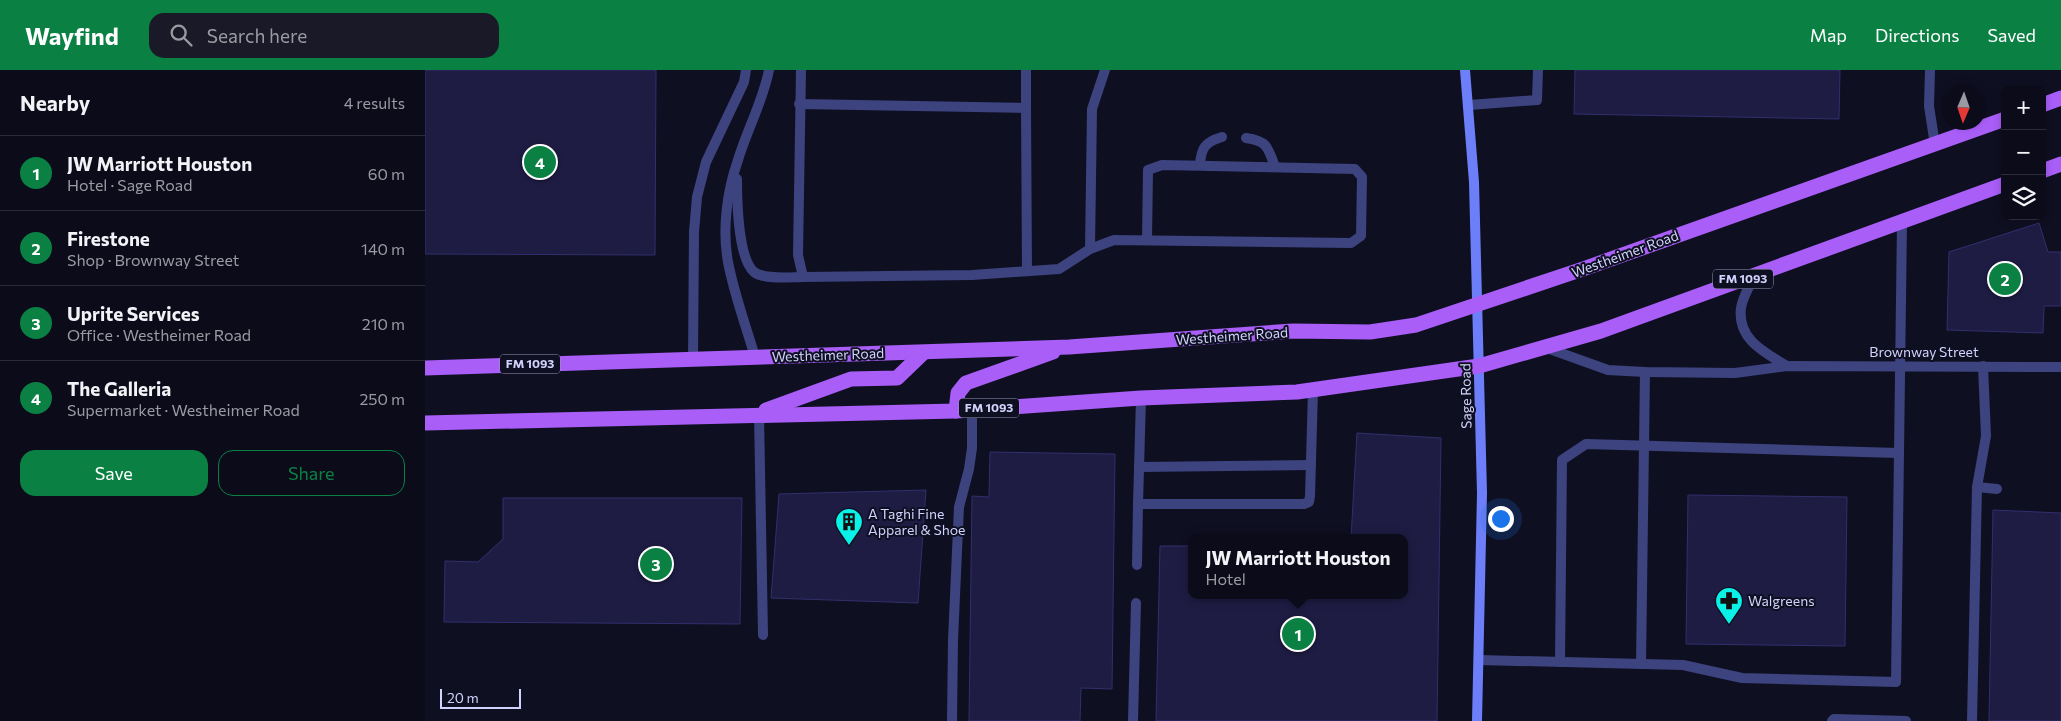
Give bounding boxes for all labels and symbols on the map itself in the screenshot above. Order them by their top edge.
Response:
north arrow [1941,85,1986,130]
pin: 4 [524,143,556,181]
street label: Westheimer Road [1569,226,1681,281]
pin: 2 [1989,260,2021,298]
road number: FM 1093 [1713,270,1773,288]
street label: Westheimer Road [1175,323,1289,348]
street label: Brownway Street [1869,343,1979,360]
street label: Westheimer Road [772,344,884,365]
road number: FM 1093 [500,354,560,374]
street label: Sage Road [1456,363,1475,429]
road number: FM 1093 [959,398,1019,418]
place label: A Taghi Fine Apparel & Shoe [868,505,965,538]
your location [1488,506,1514,532]
building icon: A Taghi Fine Apparel & Shoe [834,507,864,546]
pin: 3 [640,545,672,583]
pharmacy icon: Walgreens [1714,586,1744,625]
place label: Walgreens [1748,592,1815,609]
pin: 1 [1282,615,1314,653]
scale bar [440,686,521,709]

